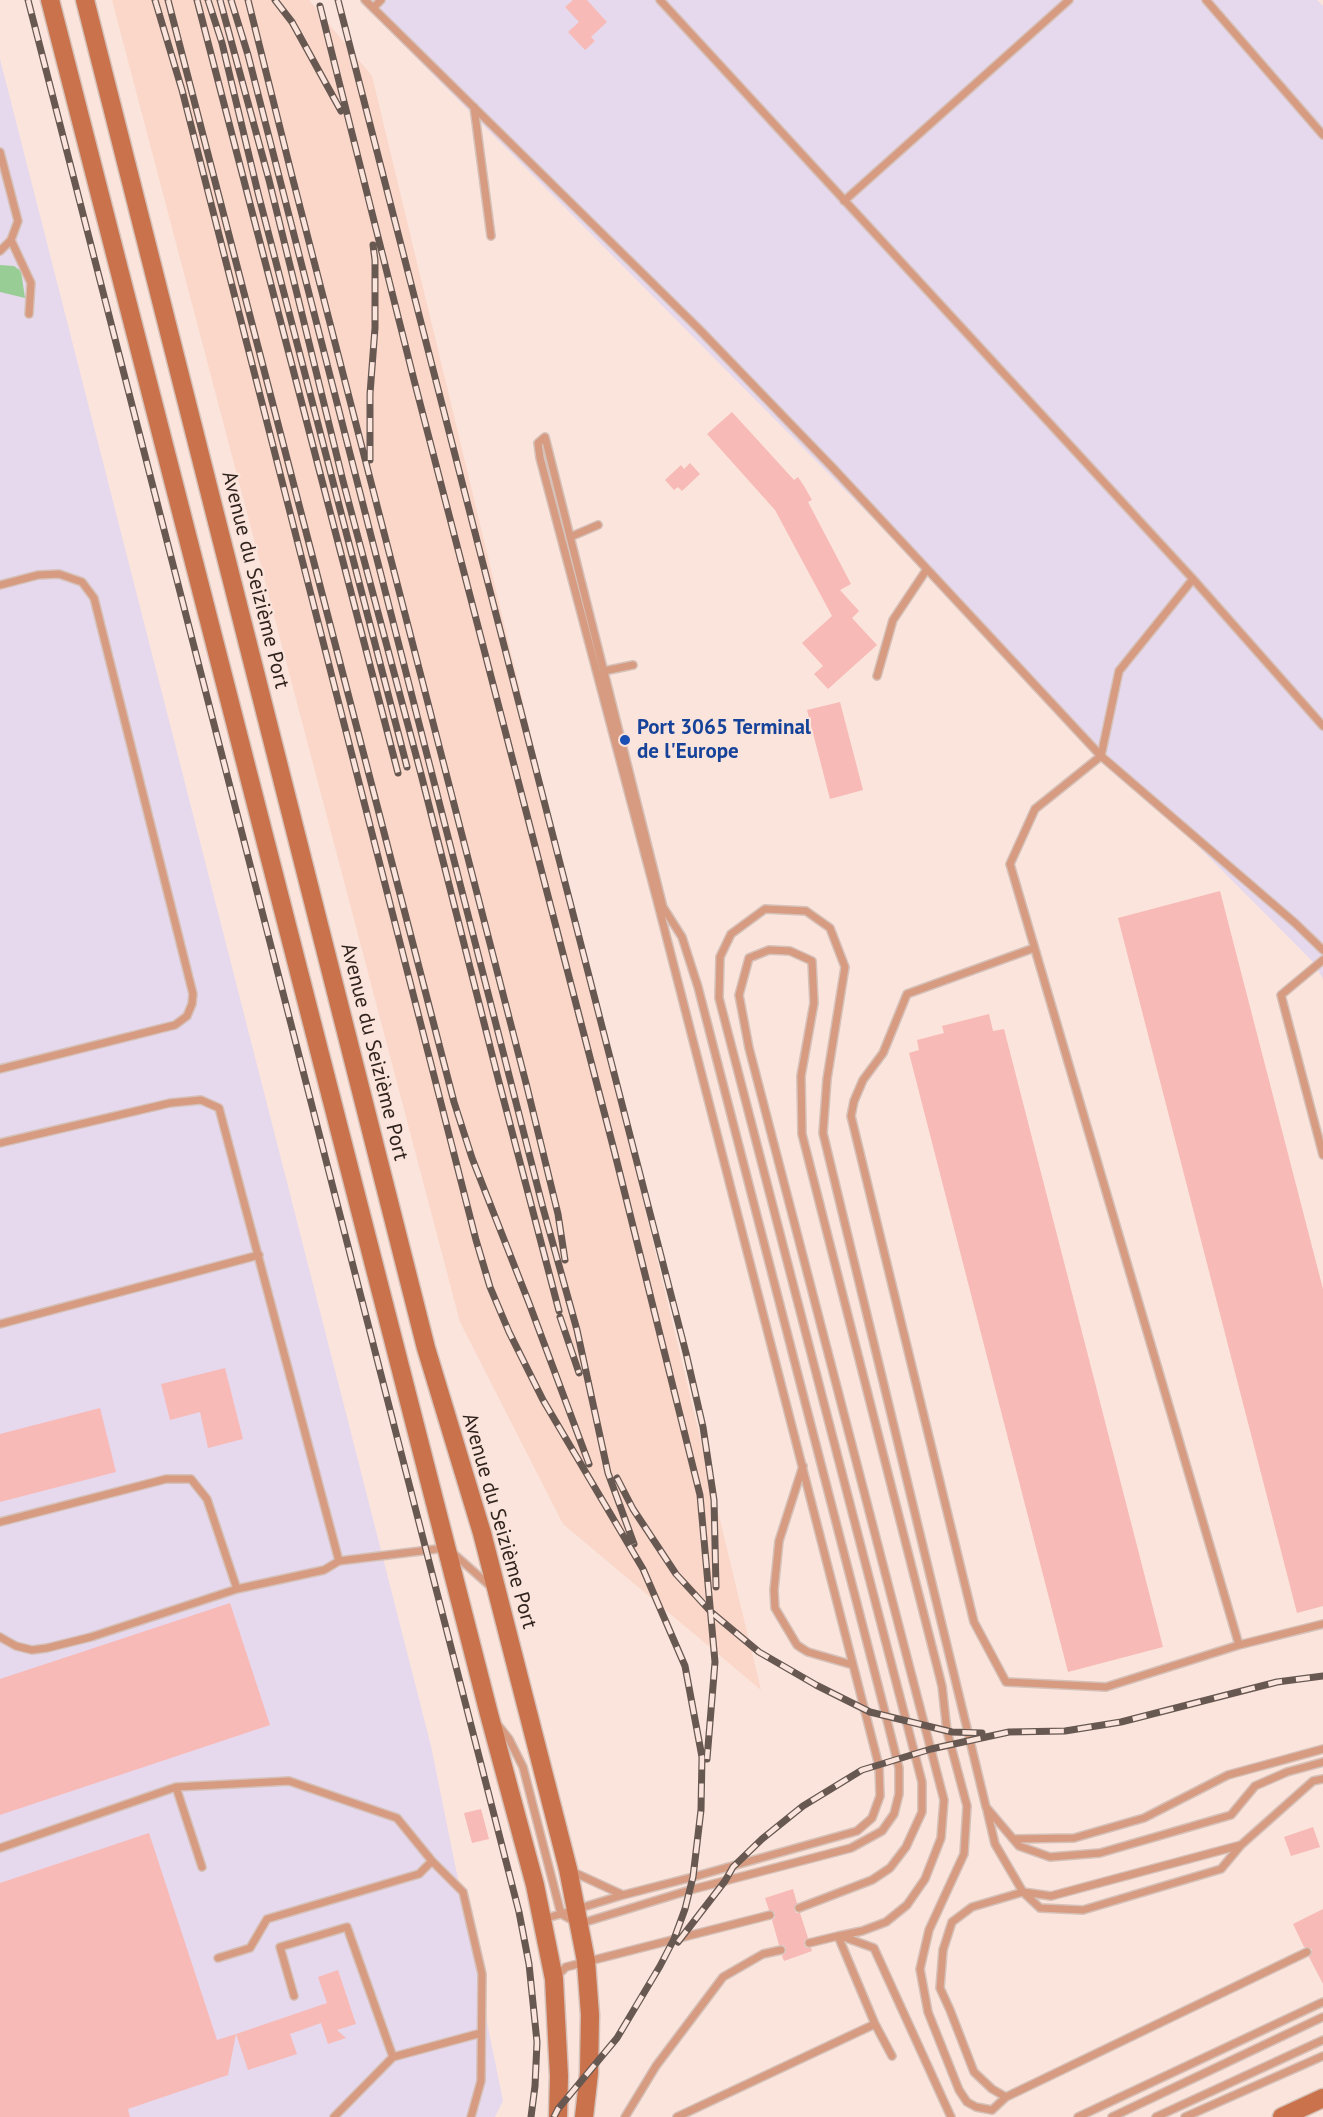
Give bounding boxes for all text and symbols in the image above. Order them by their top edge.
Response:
street label: Avenue du Seizième Port [216,469,294,691]
place label: Port 3065 Terminal de l'Europe [637,715,811,765]
marker: Port 3065 Terminal de l'Europe [618,733,632,747]
street label: Avenue du Seizième Port [335,941,413,1163]
street label: Avenue du Seizième Port [456,1410,542,1632]

